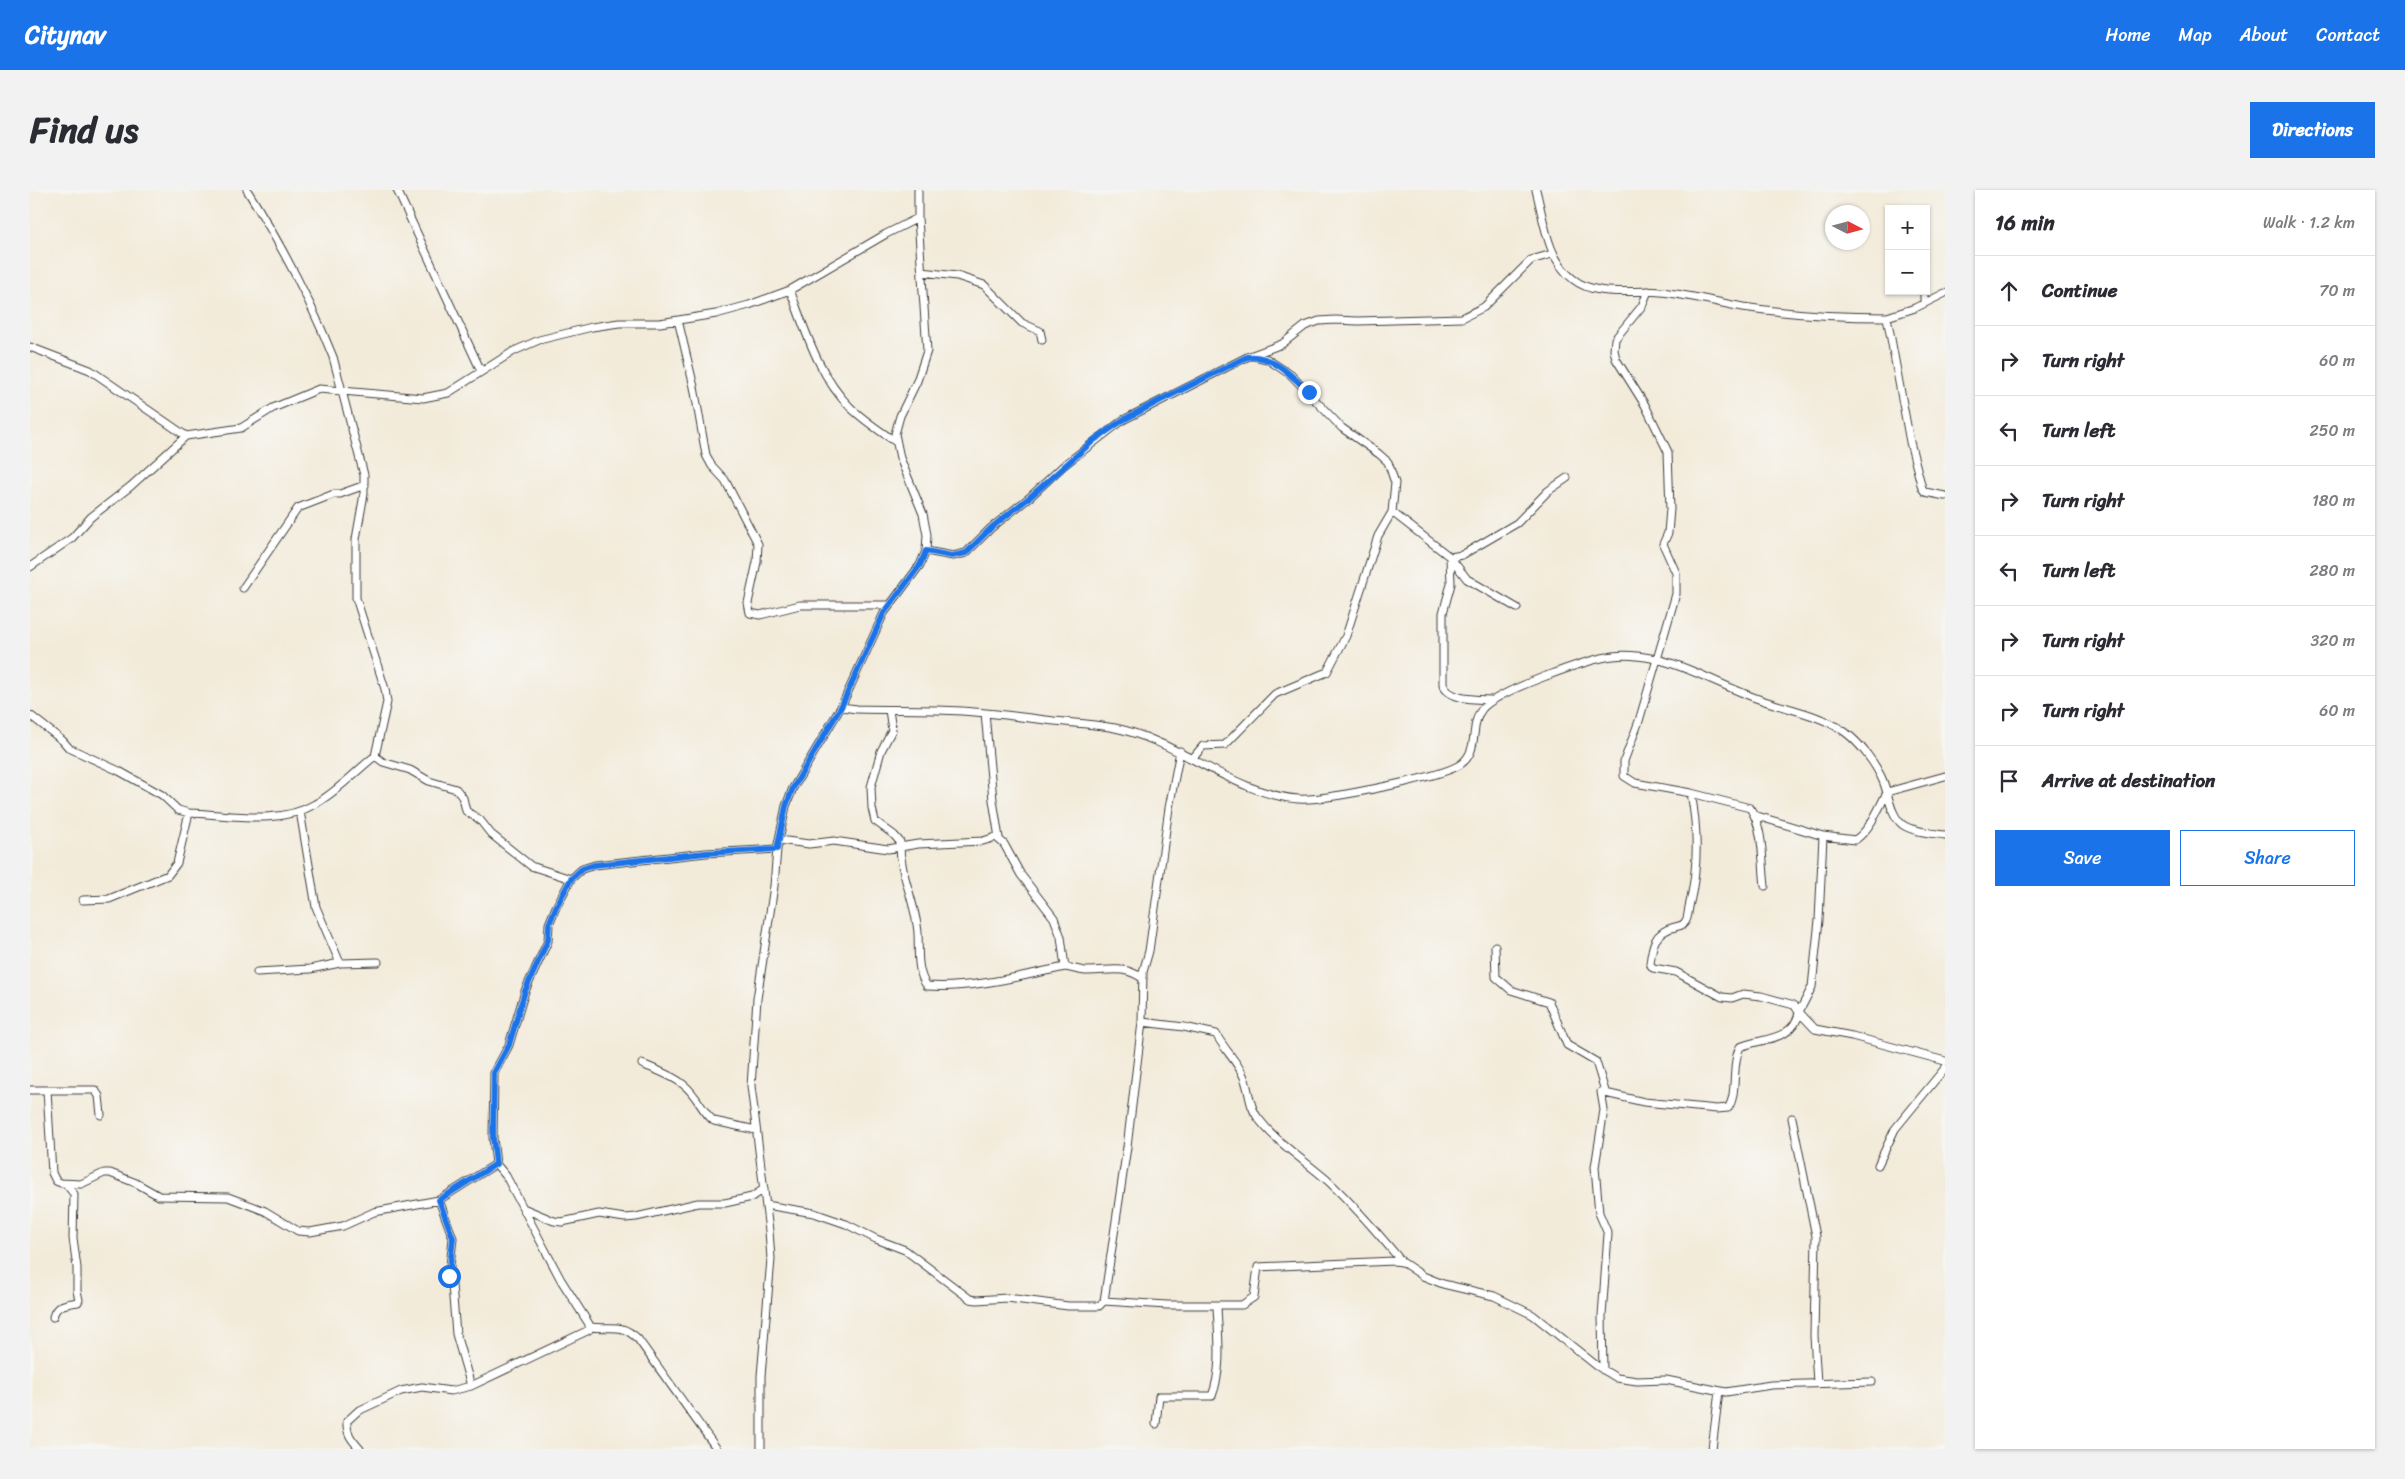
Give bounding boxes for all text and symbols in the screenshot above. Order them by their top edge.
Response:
text: Citynav [25,14,106,56]
text: Home [2106,19,2151,51]
text: Map [2179,19,2212,51]
text: About [2240,19,2288,51]
text: Contact [2316,19,2380,51]
text: Find us [30,99,138,161]
button: Directions [2250,102,2375,158]
text: 16 min [1995,204,2055,242]
north arrow [1825,205,1870,250]
map controls [1885,205,1930,295]
button: + [1885,205,1930,250]
text: Walk · 1.2 km [2263,208,2355,237]
button: − [1885,250,1930,295]
text: Continue [2042,274,2118,307]
text: 70 m [2319,276,2355,305]
icon: ahead [1995,277,2023,305]
text: Turn right [2042,344,2124,377]
text: 60 m [2319,346,2355,375]
icon: right [1995,347,2023,375]
route end [1298,381,1321,404]
text: Turn left [2042,414,2115,447]
text: 250 m [2309,416,2355,445]
icon: left [1995,417,2023,445]
text: Turn right [2042,484,2124,517]
text: 180 m [2312,486,2355,515]
icon: right [1995,487,2023,515]
text: Turn left [2042,554,2115,587]
text: 280 m [2310,556,2355,585]
icon: left [1995,557,2023,585]
text: Turn right [2042,624,2124,657]
text: 320 m [2310,626,2355,655]
icon: right [1995,627,2023,655]
text: Turn right [2042,694,2124,727]
text: 60 m [2319,696,2355,725]
icon: right [1995,697,2023,725]
text: Arrive at destination [2042,764,2215,797]
icon: arrive [1995,767,2023,795]
button: Save [1995,830,2170,886]
button: Share [2180,830,2355,886]
route start [438,1265,461,1288]

